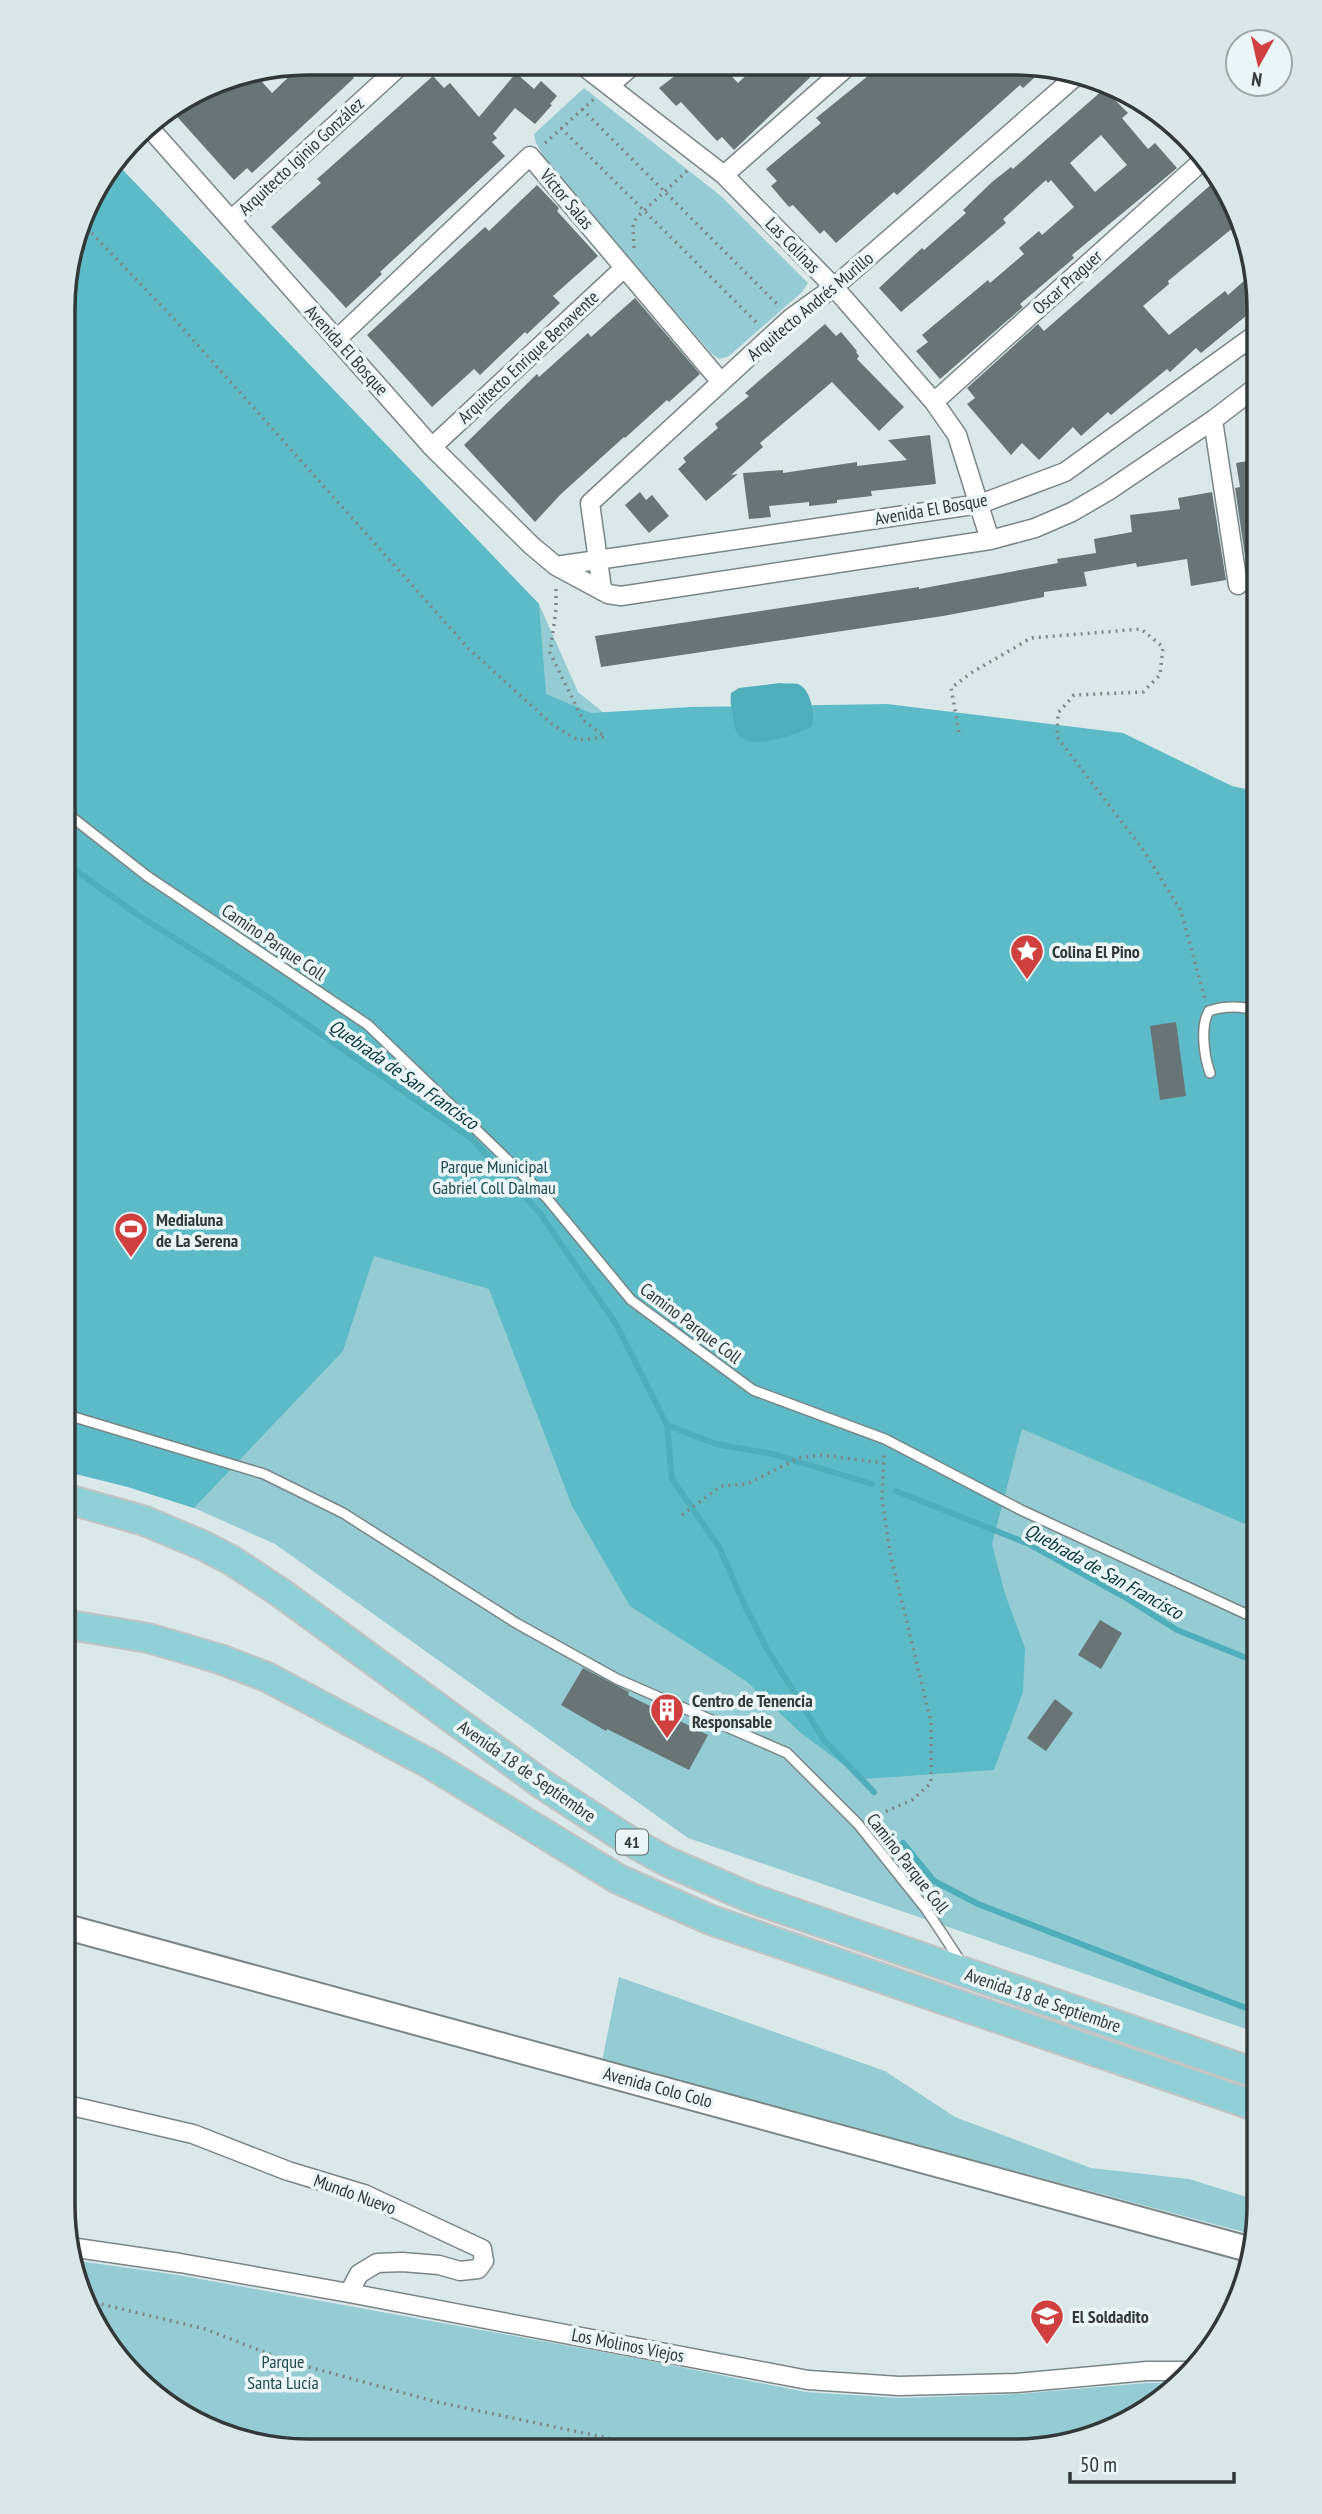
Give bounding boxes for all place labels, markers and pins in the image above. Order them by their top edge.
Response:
place icon: Colina El Pino [1008,932,1046,981]
place label: Colina El Pino [1052,940,1140,963]
place label: Medialuna de La Serena [156,1208,238,1252]
sports icon: Medialuna de La Serena [112,1210,150,1259]
place label: Centro de Tenencia Responsable [692,1689,813,1733]
building icon: Centro de Tenencia Responsable [648,1691,686,1740]
school or university icon: El Soldadito [1028,2297,1066,2346]
place label: El Soldadito [1072,2305,1149,2328]

